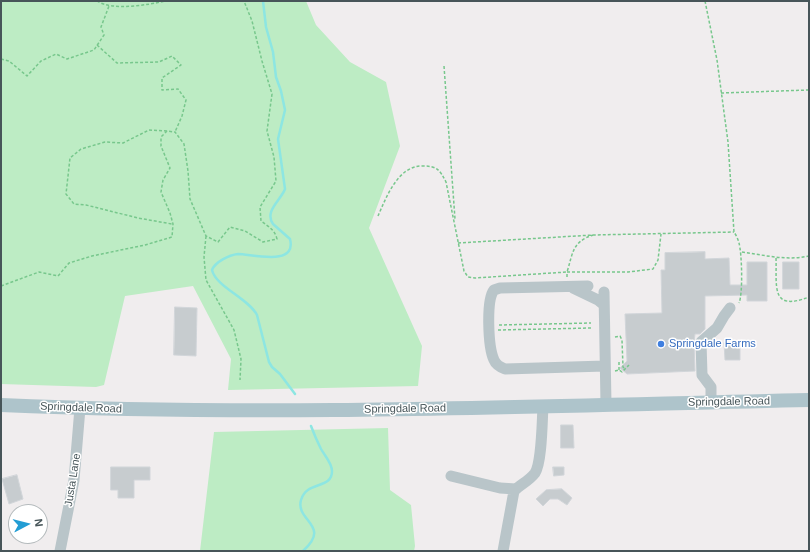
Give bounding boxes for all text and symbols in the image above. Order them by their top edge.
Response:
place label: Springdale Farms [669,337,756,351]
marker: Springdale Farms [656,339,666,349]
street label: Springdale Road [688,395,770,409]
street label: Springdale Road [40,400,122,416]
street label: Springdale Road [364,402,446,416]
street label: Justa Lane [62,452,84,508]
north arrow [8,504,48,544]
text: N [32,518,45,527]

